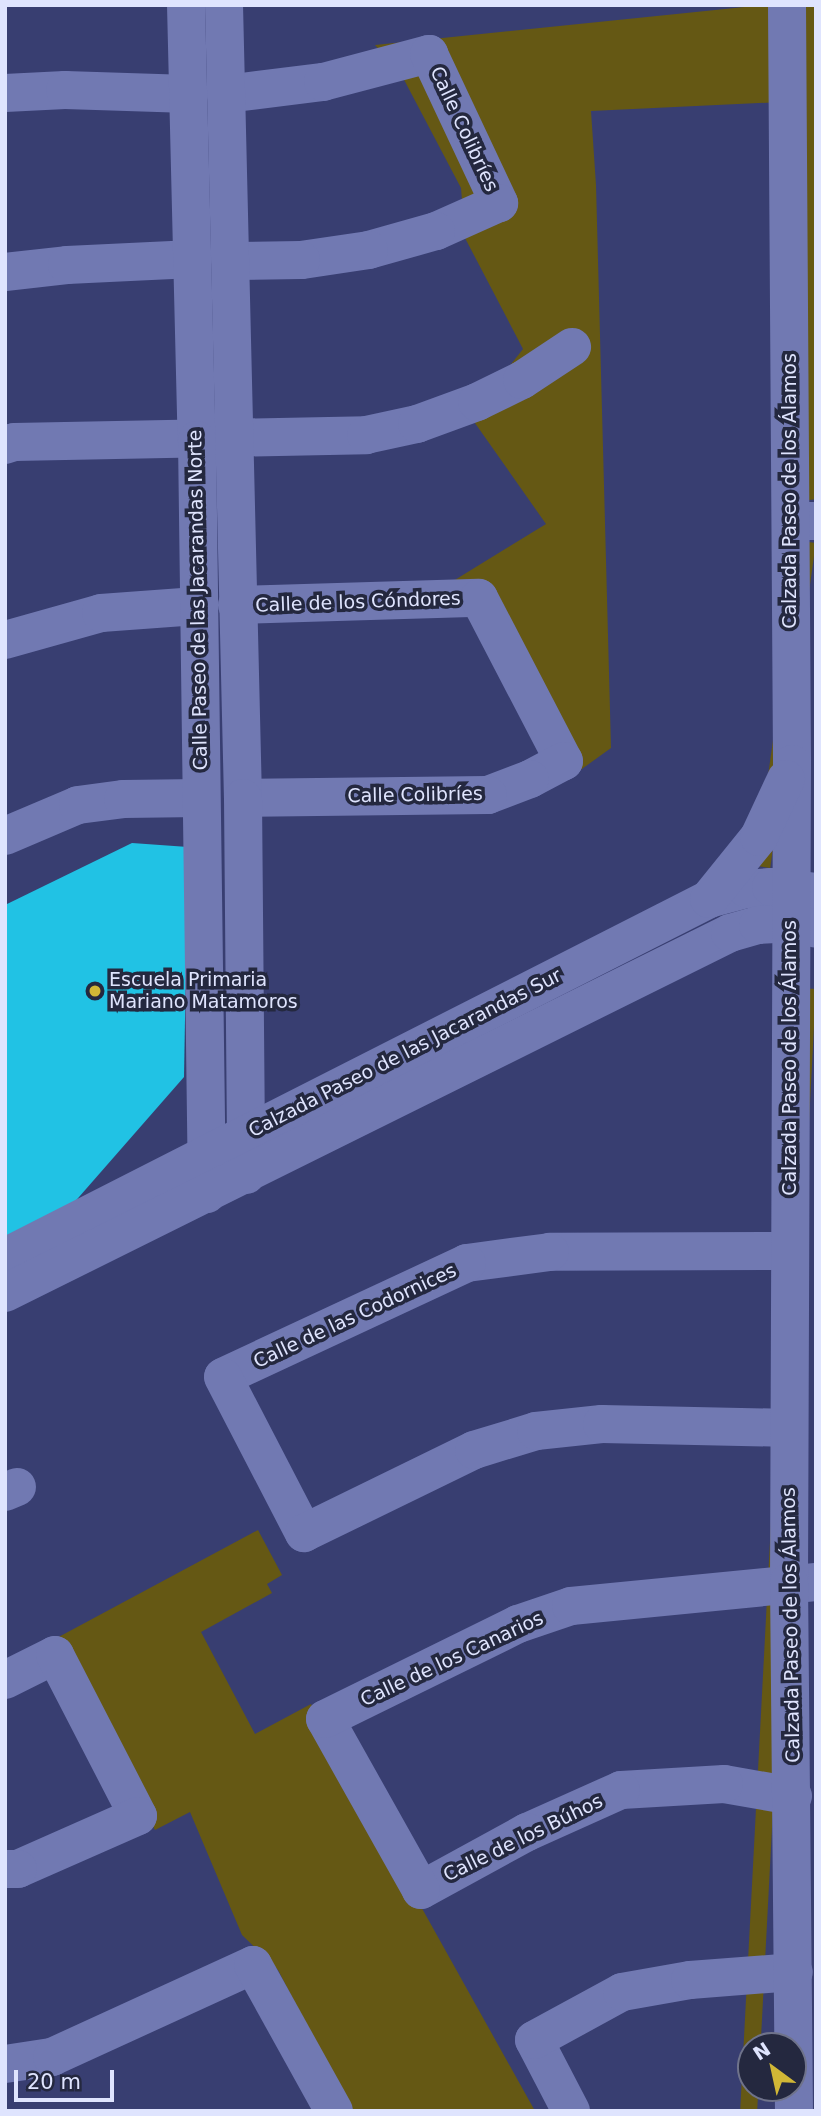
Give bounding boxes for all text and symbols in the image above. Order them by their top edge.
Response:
street label: Calle Colibríes [425,63,503,195]
street label: Calzada Paseo de los Álamos [779,353,801,629]
street label: Calle Paseo de las Jacarandas Norte [184,430,212,770]
street label: Calle de los Cóndores [255,587,461,617]
street label: Calle Colibríes [347,782,483,808]
street label: Calzada Paseo de los Álamos [779,920,801,1196]
street label: Calzada Paseo de las Jacarandas Sur [245,964,565,1142]
place label: Escuela Primaria Mariano Matamoros [109,969,298,1013]
marker: Escuela Primaria Mariano Matamoros [87,983,103,999]
street label: Calle de las Codornices [250,1259,460,1373]
street label: Calzada Paseo de los Álamos [777,1487,805,1763]
street label: Calle de los Canarios [357,1607,547,1711]
street label: Calle de los Búhos [440,1790,606,1886]
north arrow [737,2032,807,2102]
text: N [749,2038,774,2065]
scale bar [18,2056,117,2100]
text: 20 m [27,2070,81,2094]

